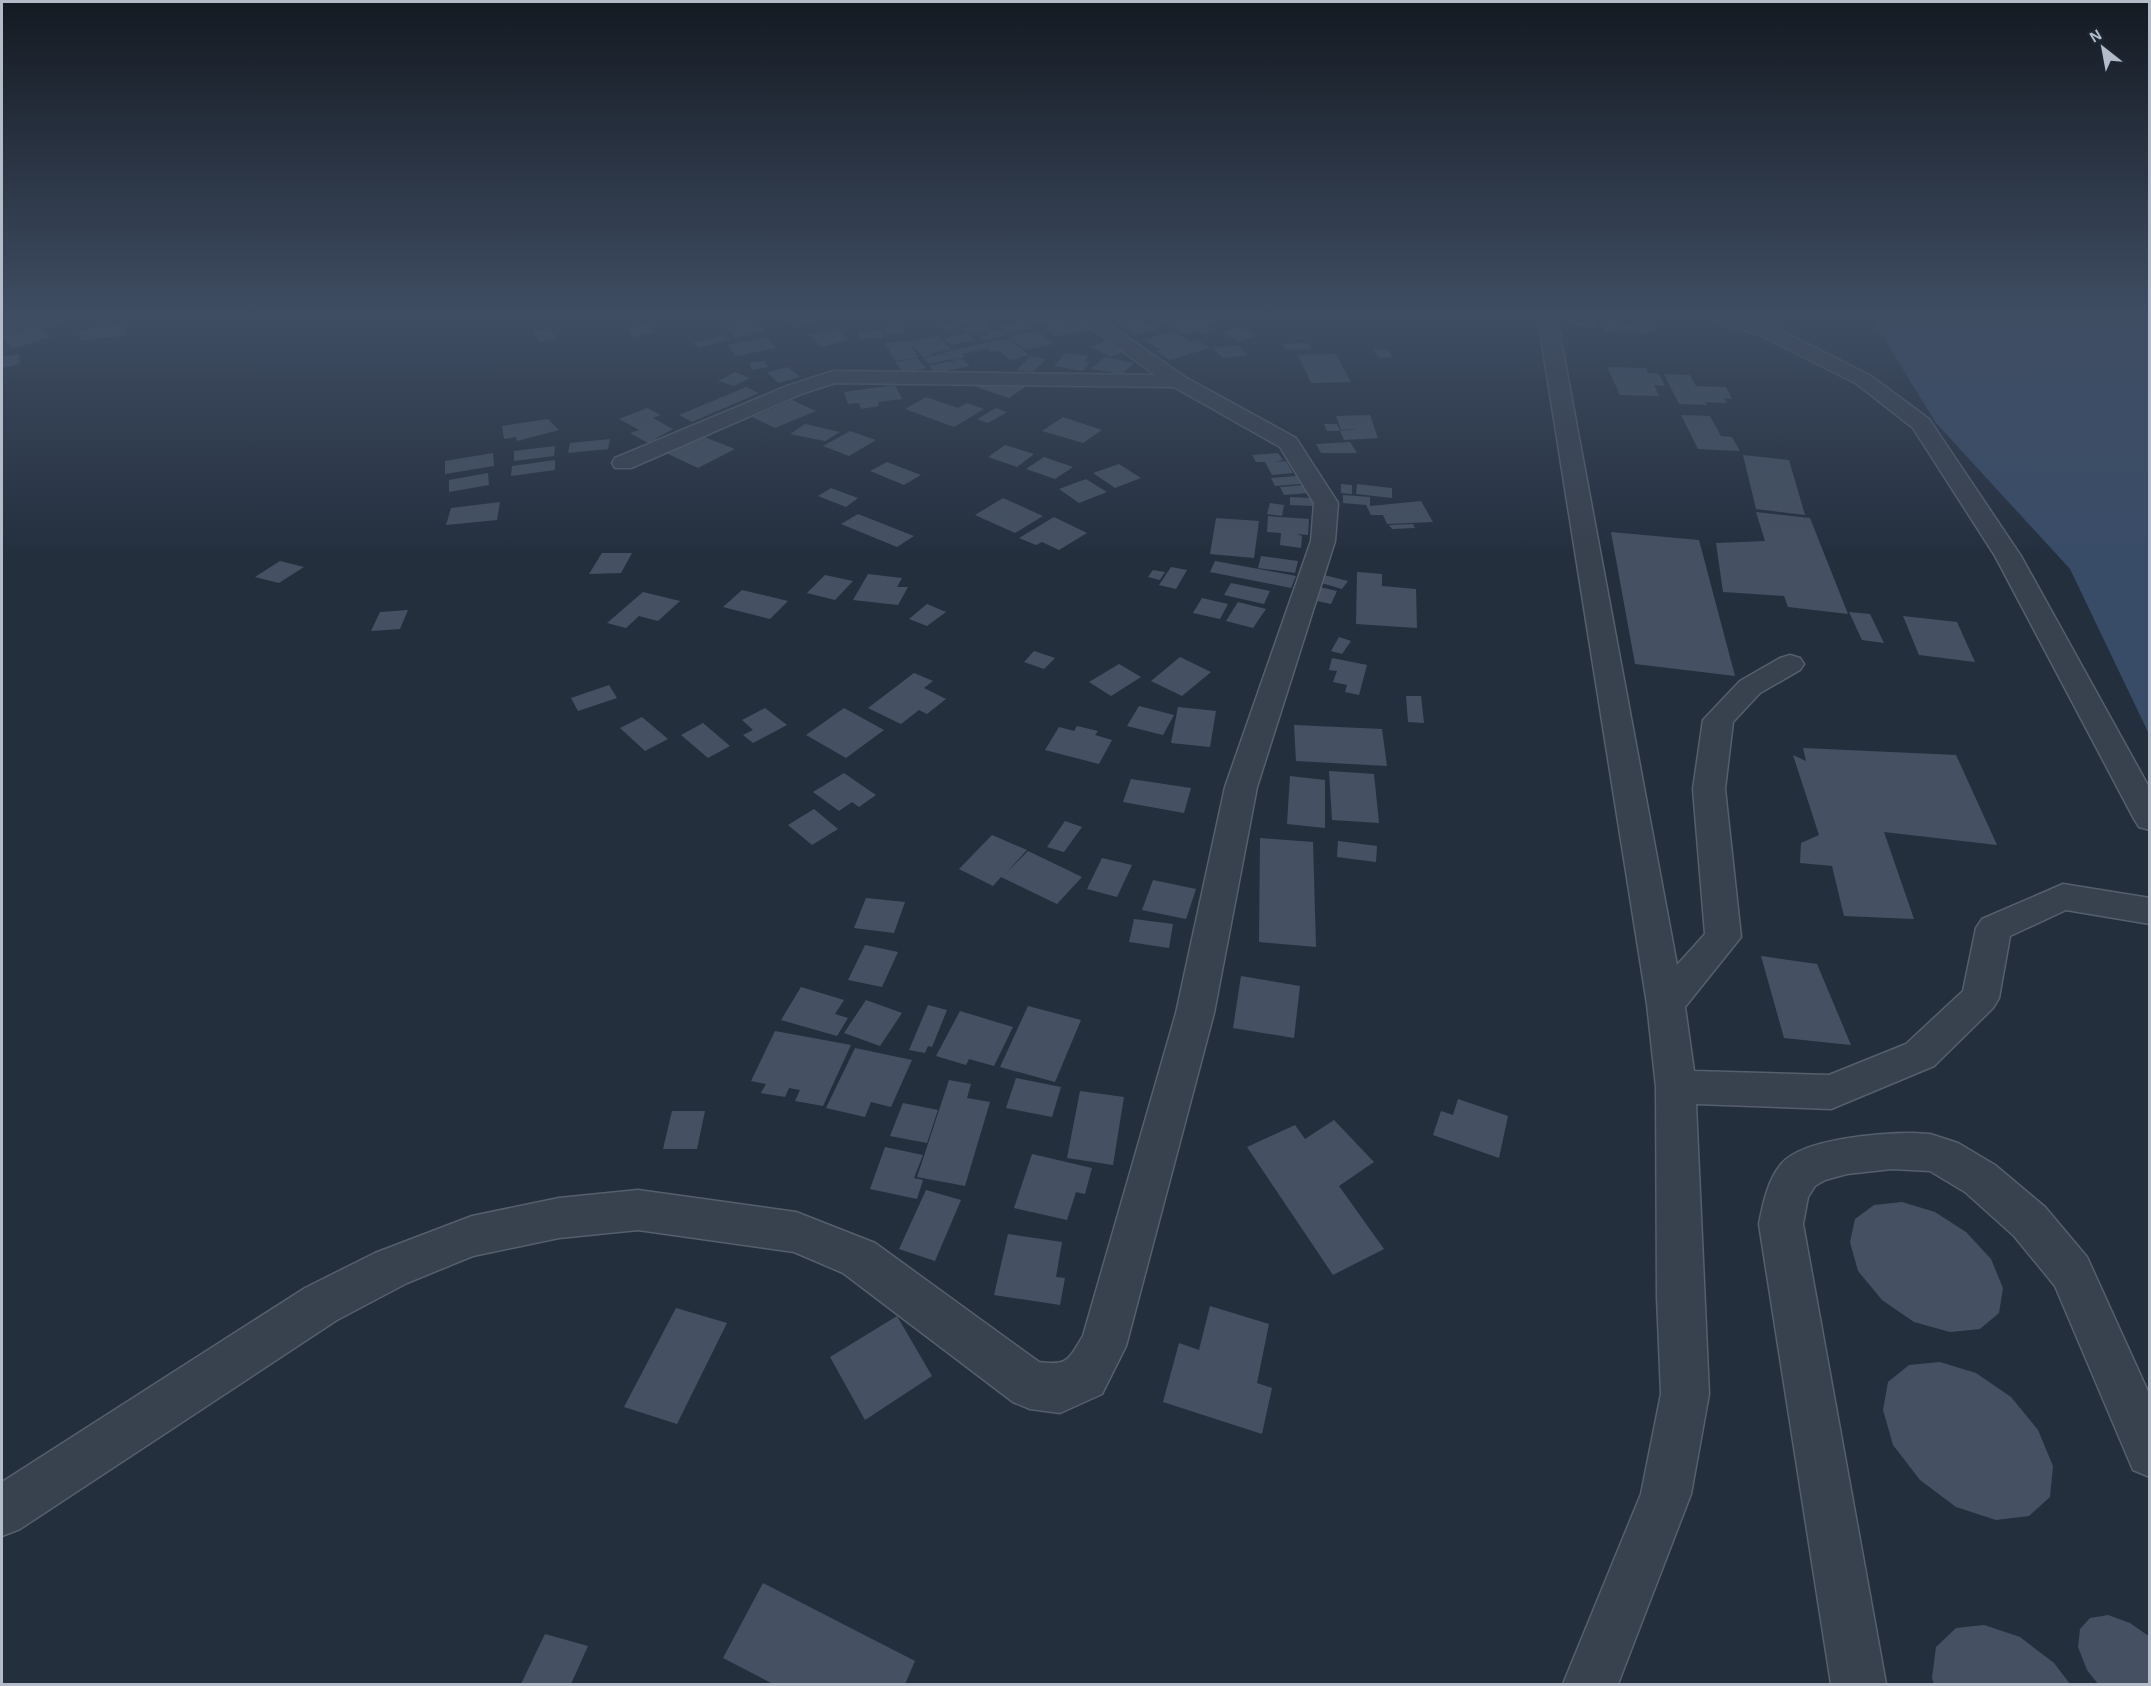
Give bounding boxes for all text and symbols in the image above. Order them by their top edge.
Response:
north arrow [2073,18,2133,78]
text: N [2087,26,2105,46]

